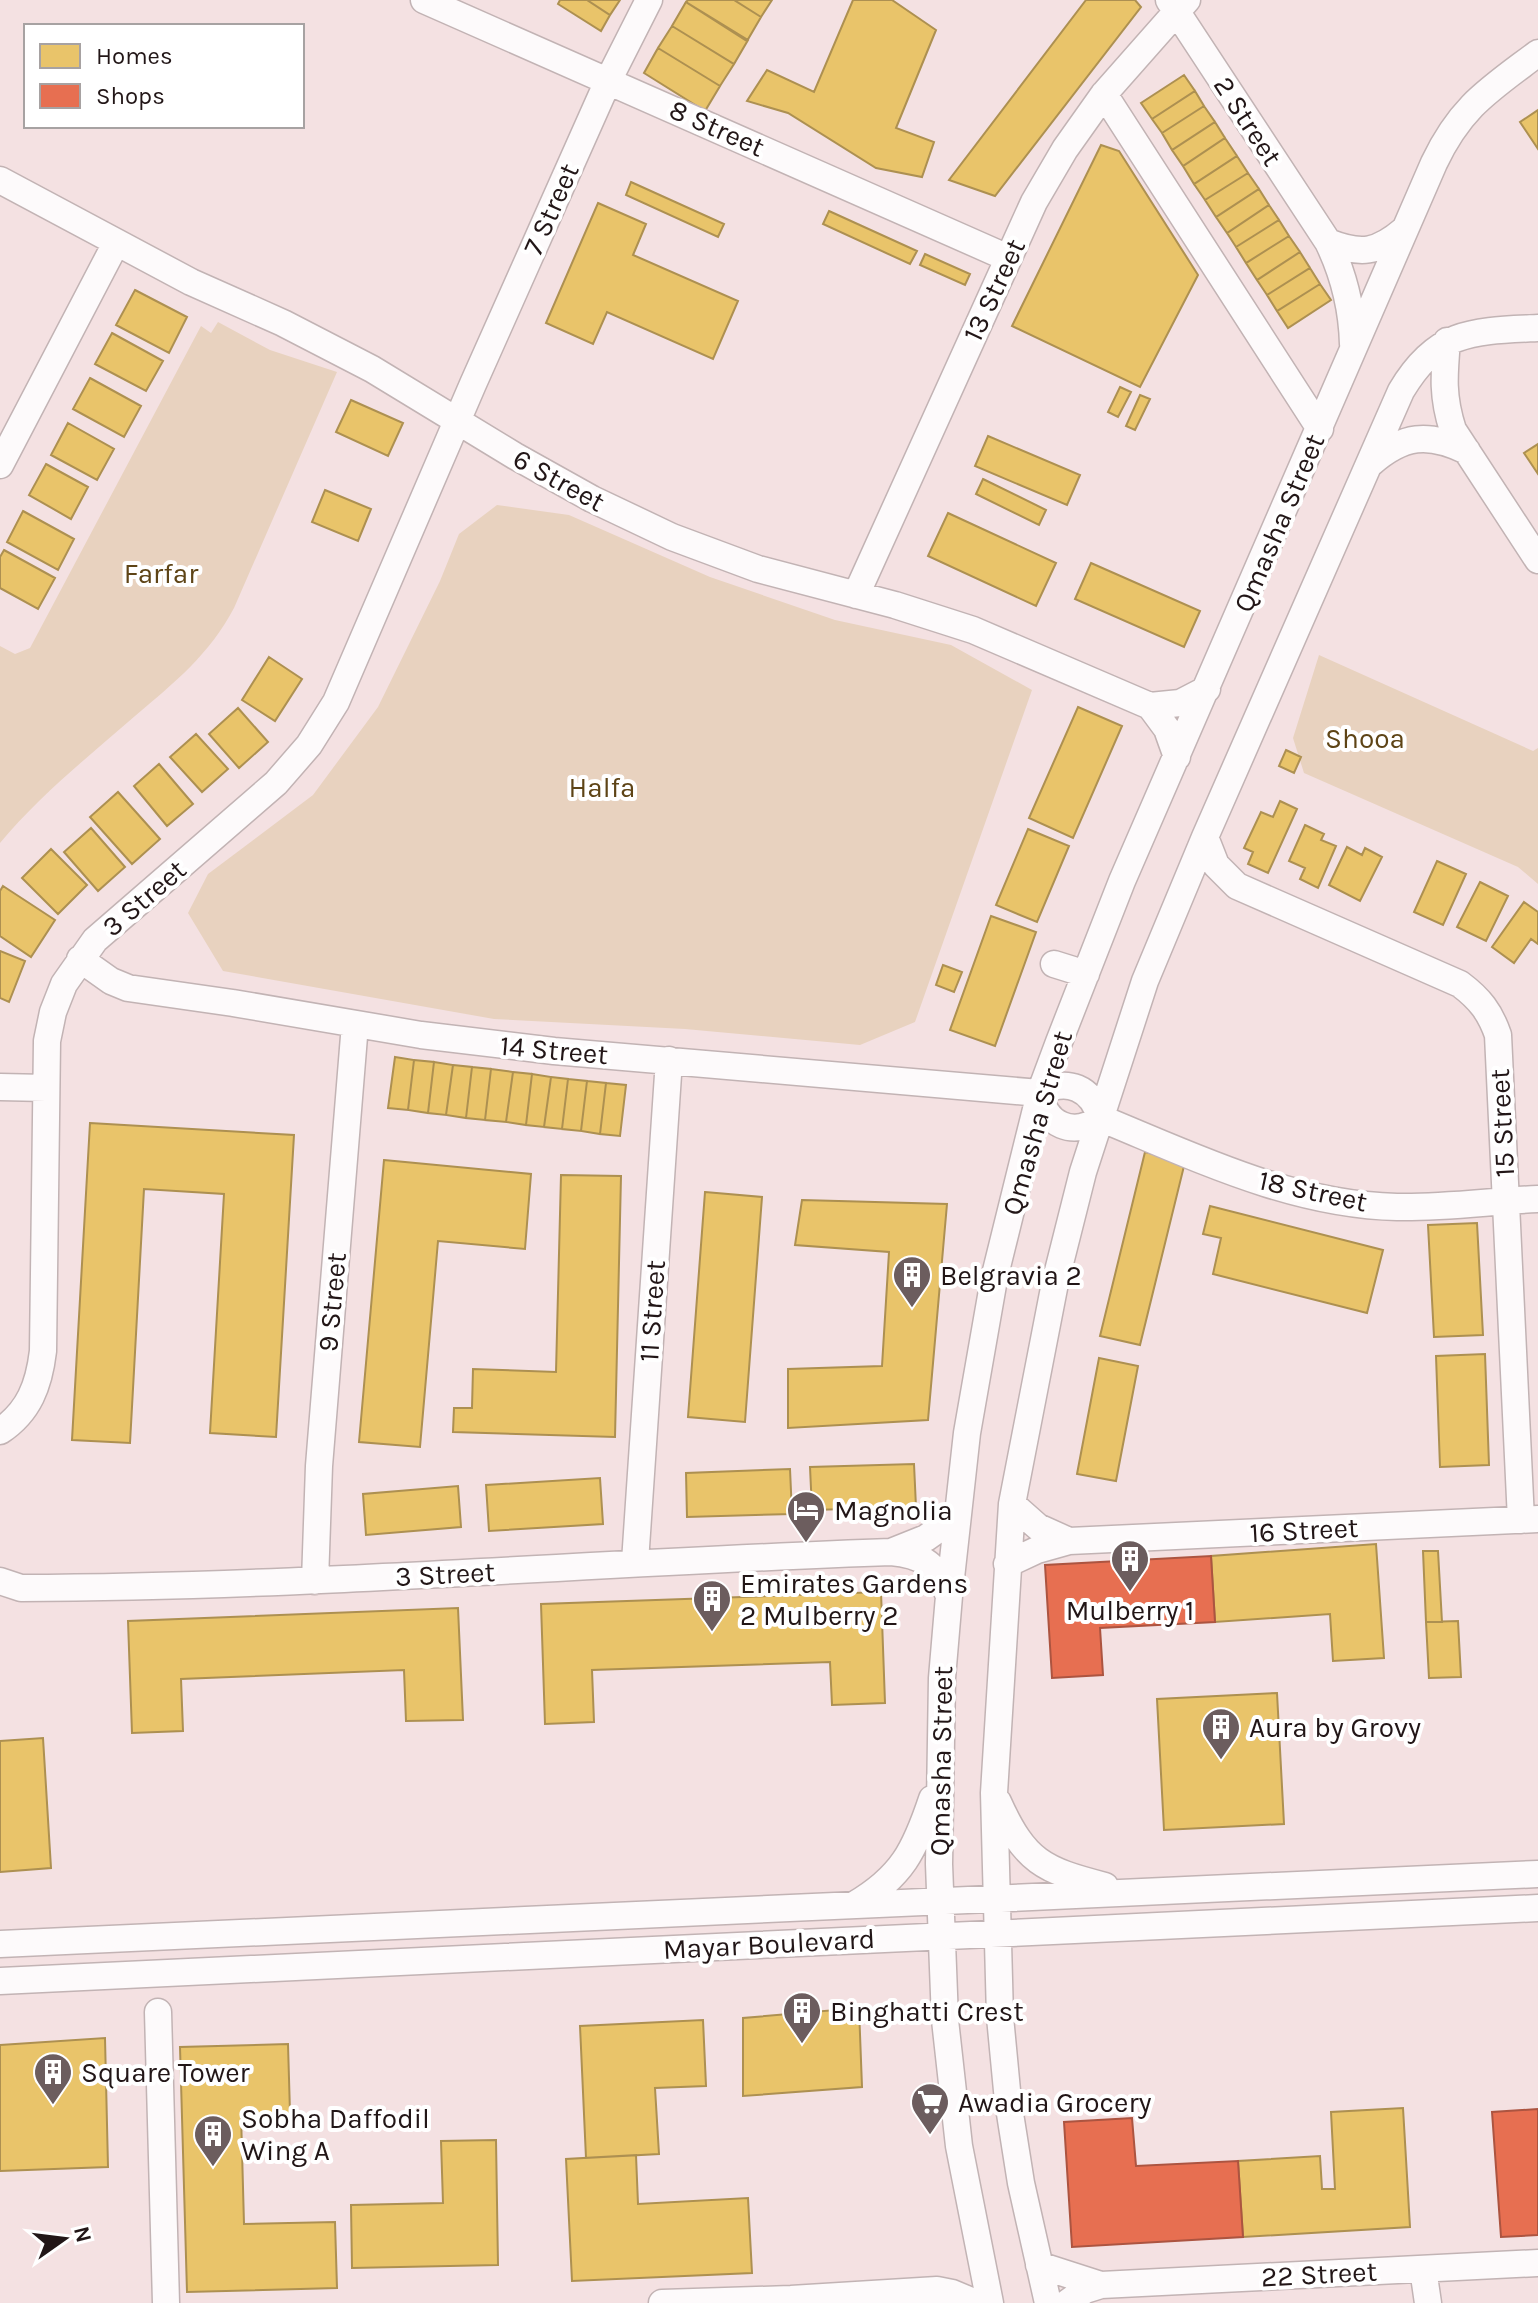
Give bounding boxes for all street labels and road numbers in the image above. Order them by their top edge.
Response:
street label: 2 Street [1207,70,1289,172]
street label: 8 Street [664,92,770,164]
street label: 7 Street [516,158,586,260]
street label: 13 Street [956,233,1032,347]
street label: Qmasha Street [1227,429,1331,617]
street label: 6 Street [507,441,611,519]
street label: 3 Street [95,853,193,943]
street label: Qmasha Street [995,1027,1079,1219]
street label: 14 Street [499,1029,609,1071]
street label: 15 Street [1483,1068,1521,1178]
street label: 18 Street [1256,1163,1370,1219]
street label: 9 Street [311,1251,353,1353]
street label: 11 Street [632,1259,672,1363]
street label: 16 Street [1249,1511,1359,1549]
street label: 3 Street [394,1555,496,1593]
street label: Qmasha Street [923,1666,959,1856]
street label: Mayar Boulevard [662,1922,876,1966]
street label: 22 Street [1260,2254,1378,2294]

